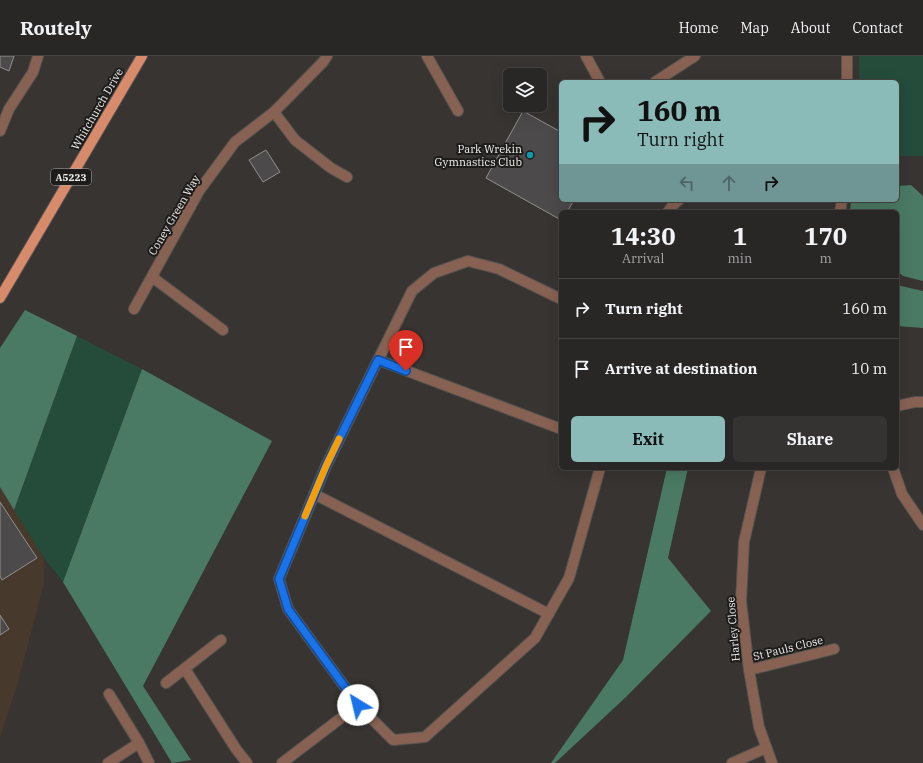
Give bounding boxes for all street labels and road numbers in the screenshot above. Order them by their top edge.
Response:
street label: Whitchurch Drive [68,66,126,152]
road number: A5223 [51,169,91,185]
street label: Coney Green Way [145,172,203,258]
street label: Harley Close [723,596,743,662]
street label: St Pauls Close [752,633,824,663]

